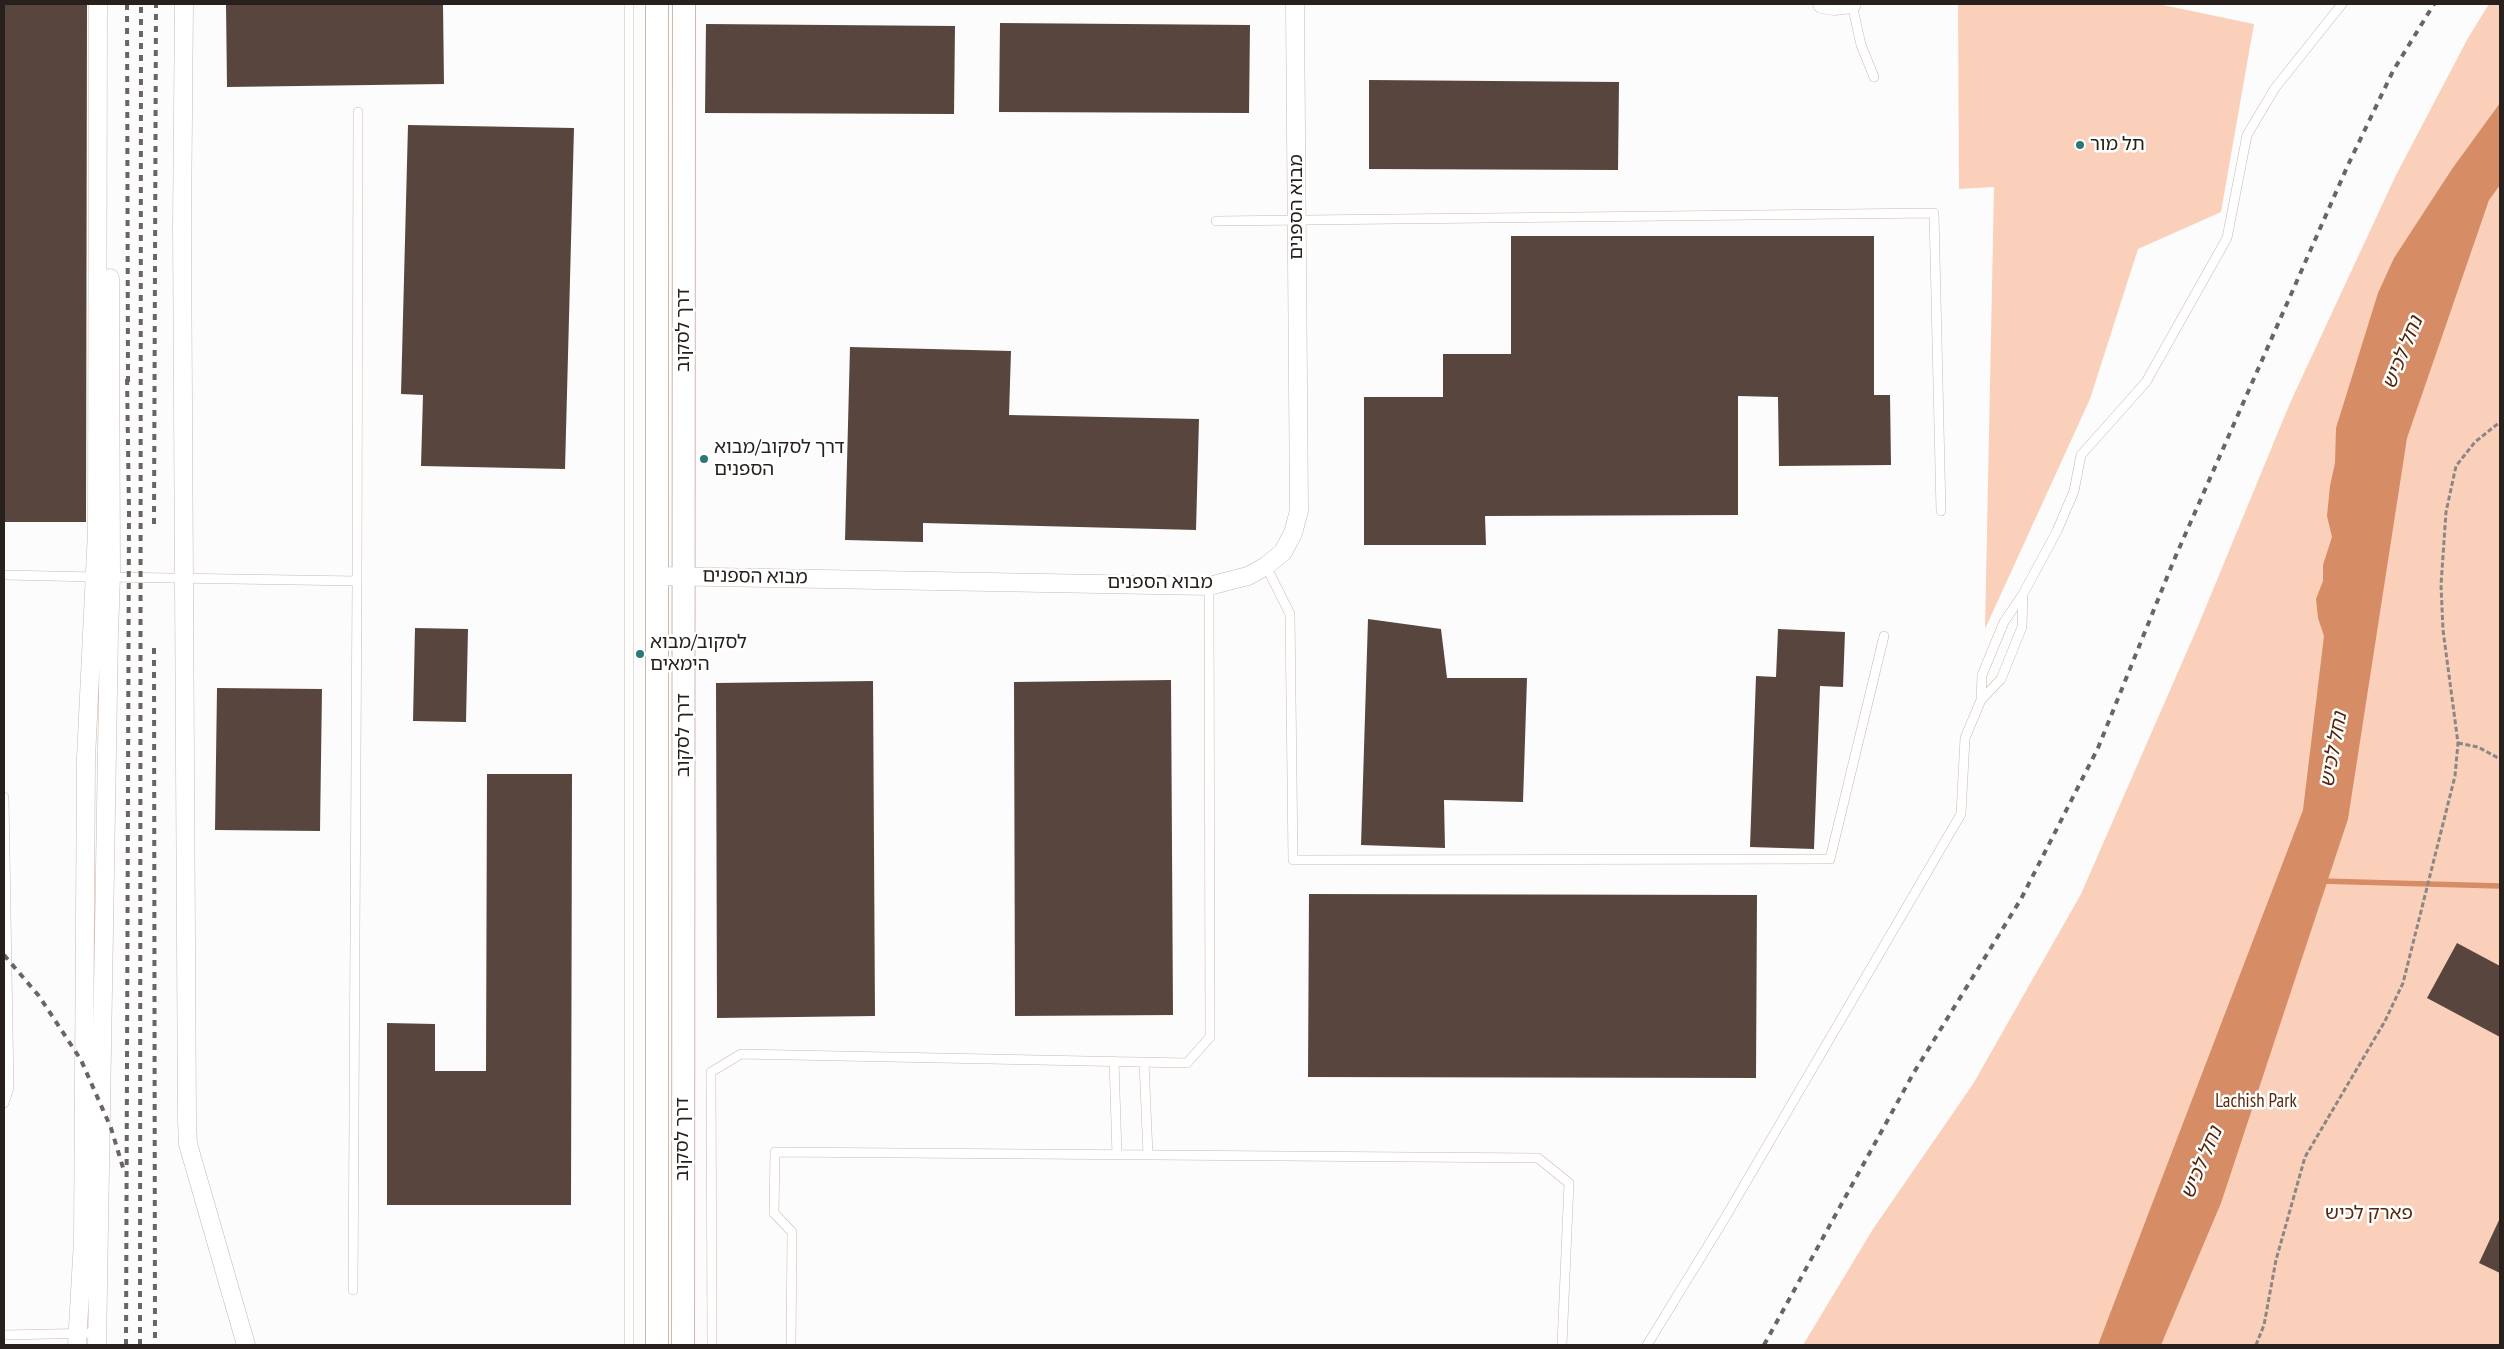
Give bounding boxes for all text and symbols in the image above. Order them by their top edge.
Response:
place label: תל מור [2090,134,2145,156]
marker: תל מור [2074,139,2086,151]
street label: מבוא הספנים [1286,154,1308,260]
street label: דרך לסקוב [673,288,695,372]
water label: נחל לכיש [2378,313,2428,393]
place label: דרך לסקוב/מבוא הספנים [714,437,845,481]
marker: דרך לסקוב/מבוא הספנים [698,453,710,465]
street label: מבוא הספנים [702,565,808,589]
street label: מבוא הספנים [1107,572,1213,594]
place label: לסקוב/מבוא הימאים [650,632,747,676]
marker: לסקוב/מבוא הימאים [634,648,646,660]
street label: דרך לסקוב [673,693,695,777]
water label: נחל לכיש [2316,710,2352,790]
park label: Lachish Park [2215,1091,2297,1113]
street label: דרך לסקוב [672,1097,694,1181]
water label: נחל לכיש [2176,1123,2228,1203]
park label: פארק לכיש [2325,1203,2413,1225]

